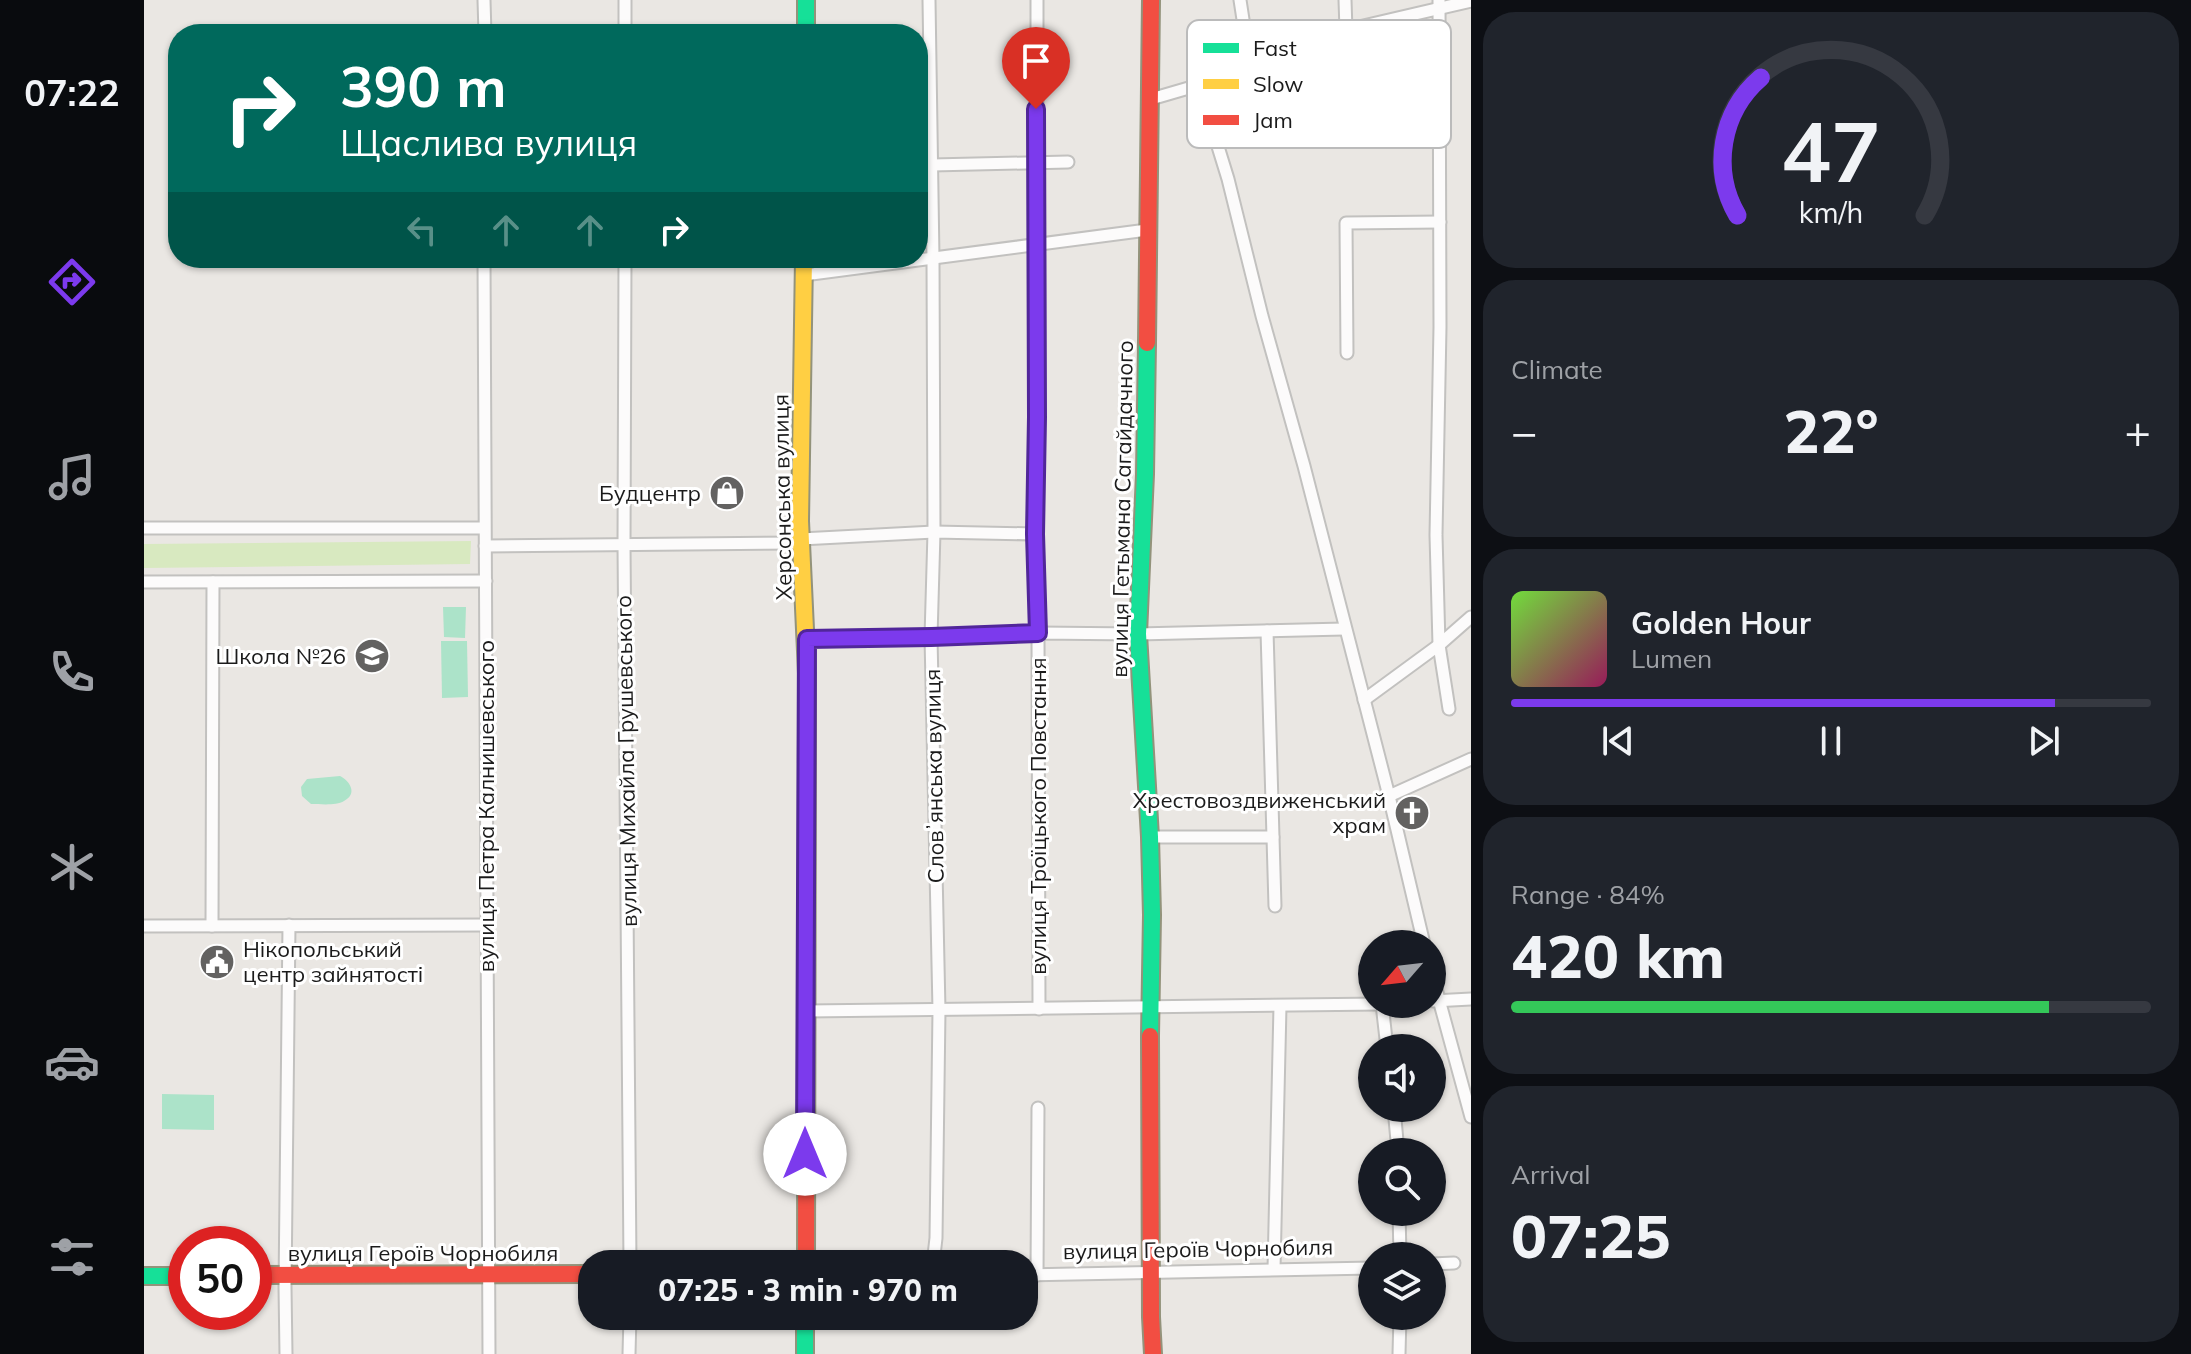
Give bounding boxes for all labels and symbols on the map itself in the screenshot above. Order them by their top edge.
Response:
legend [1187,20,1451,148]
pin [1002,27,1070,109]
text: Fast [1253,34,1297,62]
text: Slow [1253,70,1303,98]
text: Jam [1253,106,1293,134]
street label: вулиця Гетьмана Сагайдачного [1105,340,1139,678]
street label: Херсонська вулиця [766,394,798,600]
shop icon: Будцентр [708,474,746,512]
place label: Будцентр [599,479,701,507]
street label: вулиця Михайла Грушевського [609,595,643,927]
school or university icon: Школа №26 [353,637,391,675]
street label: вулиця Петра Калнишевського [472,640,500,972]
place label: Школа №26 [215,642,346,670]
street label: вулиця Троїцького Повстання [1024,657,1052,975]
street label: Словʼянська вулиця [918,668,950,884]
place label: Хрестовоздвиженський храм [1133,786,1386,839]
church icon: Хрестовоздвиженський храм [1393,794,1431,832]
north arrow [1358,930,1446,1018]
place label: Нікопольський центр зайнятості [243,935,423,988]
public building icon: Нікопольський центр зайнятості [198,943,236,981]
position arrow [763,1112,847,1196]
speed limit sign: 50 [168,1226,272,1330]
street label: вулиця Героїв Чорнобиля [1063,1233,1333,1265]
street label: вулиця Героїв Чорнобиля [288,1239,558,1267]

